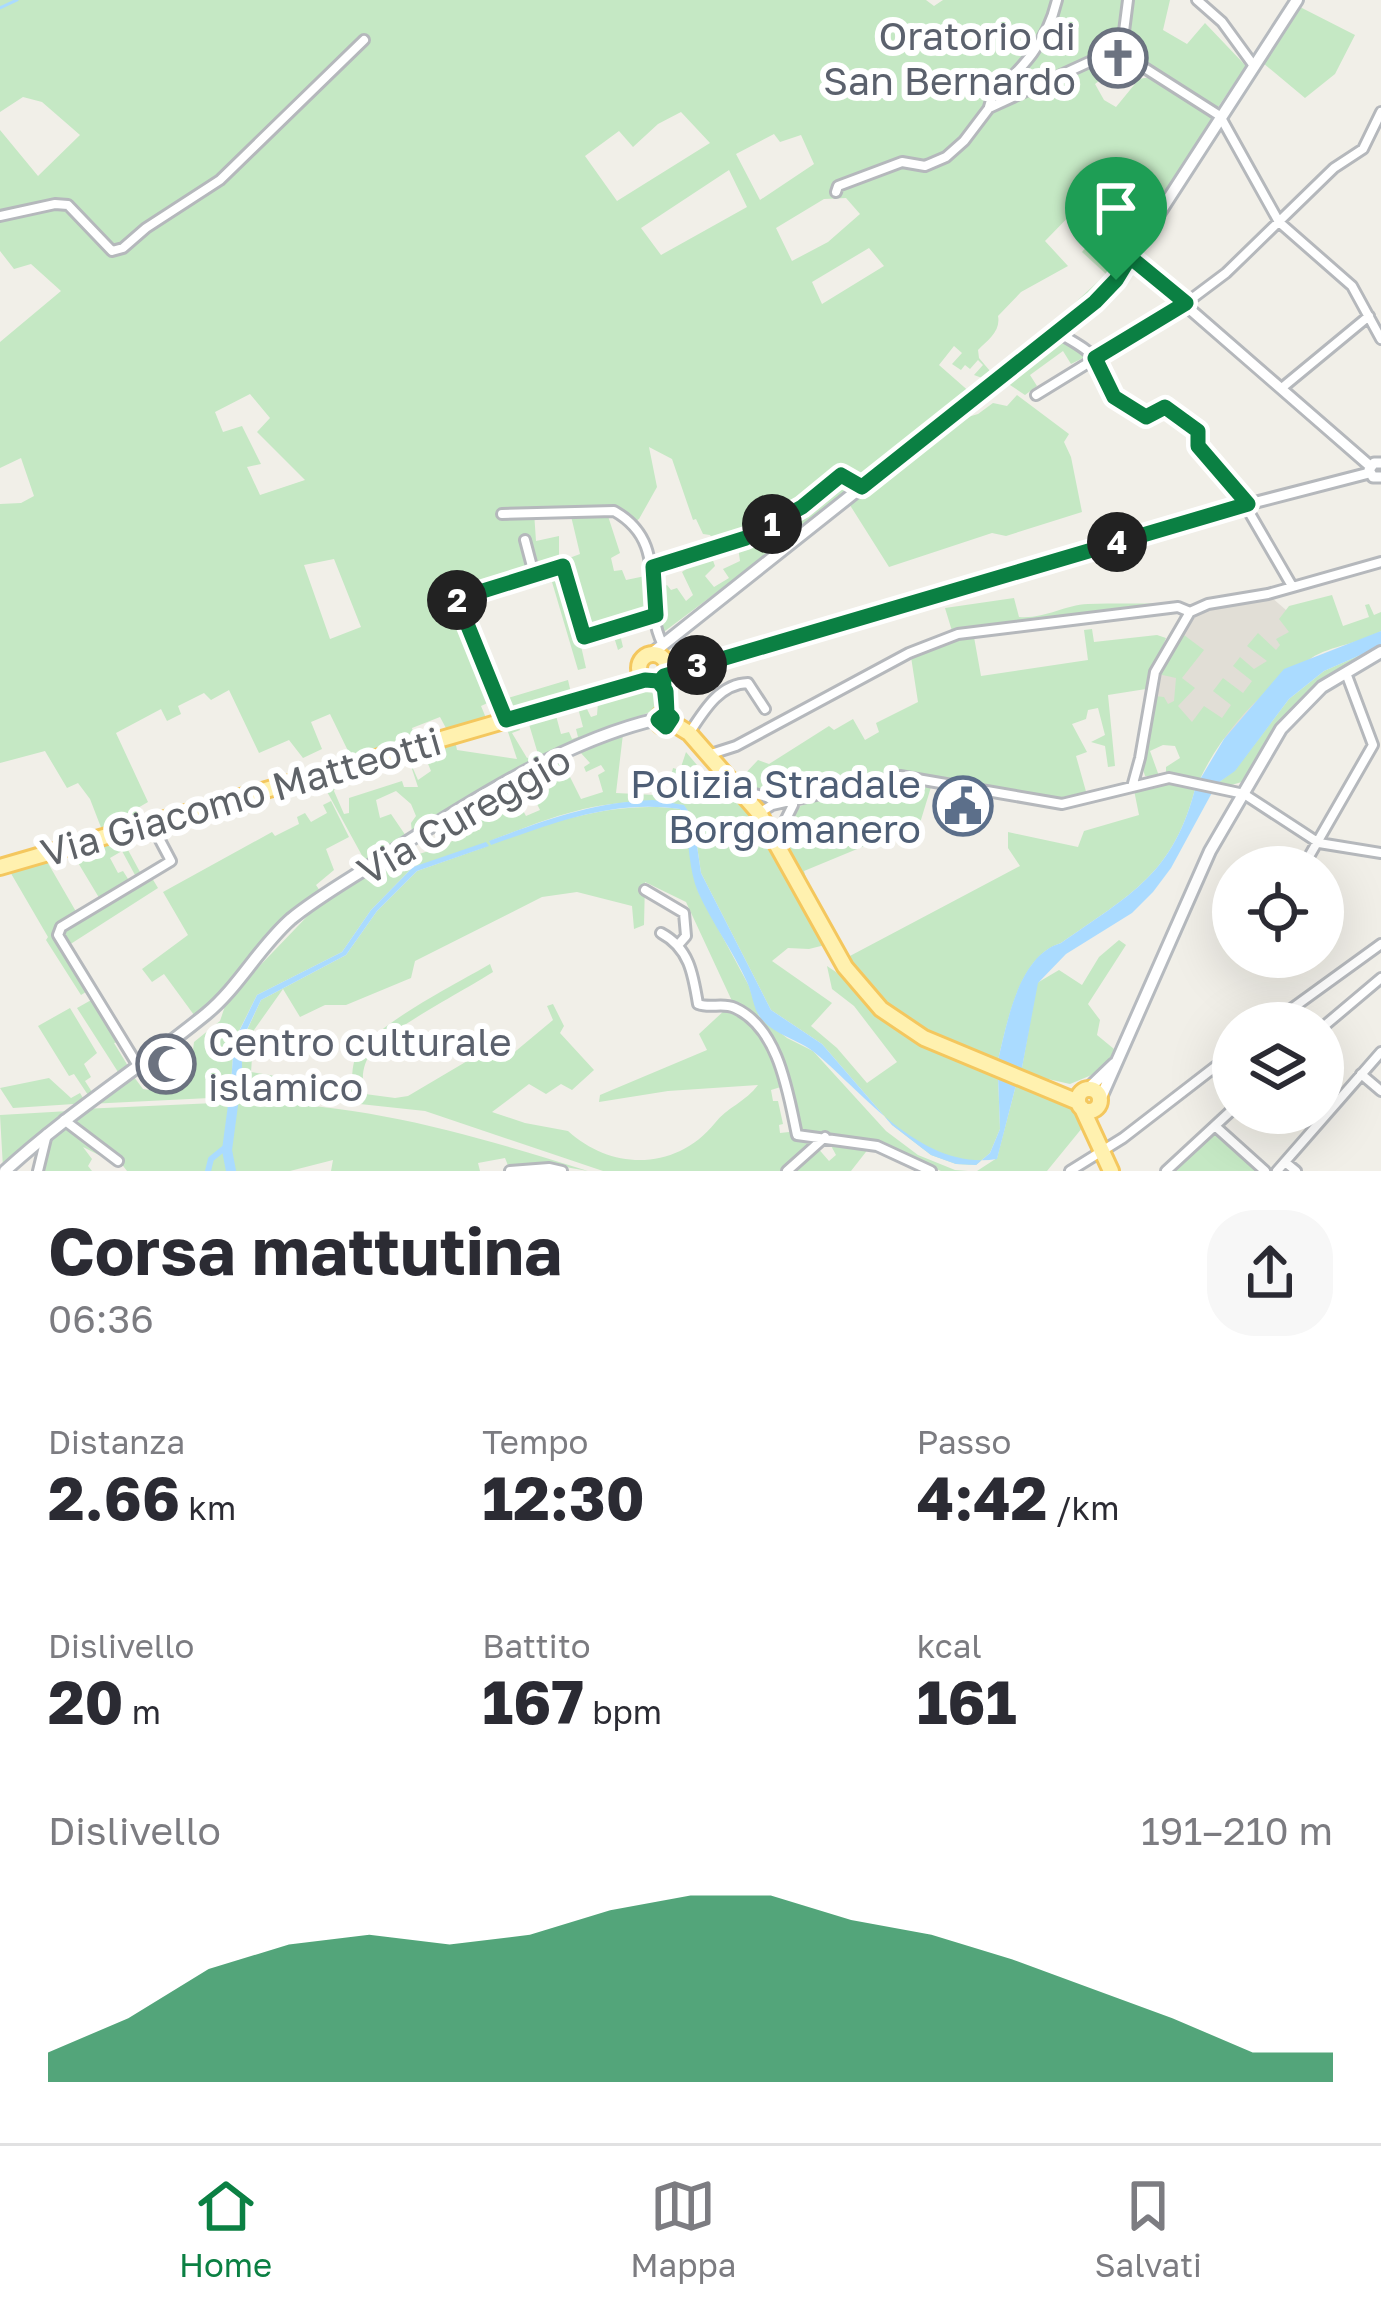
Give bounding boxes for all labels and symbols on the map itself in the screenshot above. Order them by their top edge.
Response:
place label: Oratorio di San Bernardo [823,12,1076,104]
church icon: Oratorio di San Bernardo [1087,27,1149,89]
pin [1065,157,1167,280]
pin: 1 [742,494,802,554]
pin: 4 [1087,512,1147,572]
pin: 2 [427,570,487,630]
pin: 3 [667,635,727,695]
street label: Via Giacomo Matteotti [35,717,446,876]
street label: Via Cureggio [349,735,578,894]
place label: Polizia Stradale Borgomanero [630,760,921,852]
public building icon: Polizia Stradale Borgomanero [932,775,994,837]
place label: Centro culturale islamico [208,1018,512,1110]
mosque icon: Centro culturale islamico [135,1033,197,1095]

